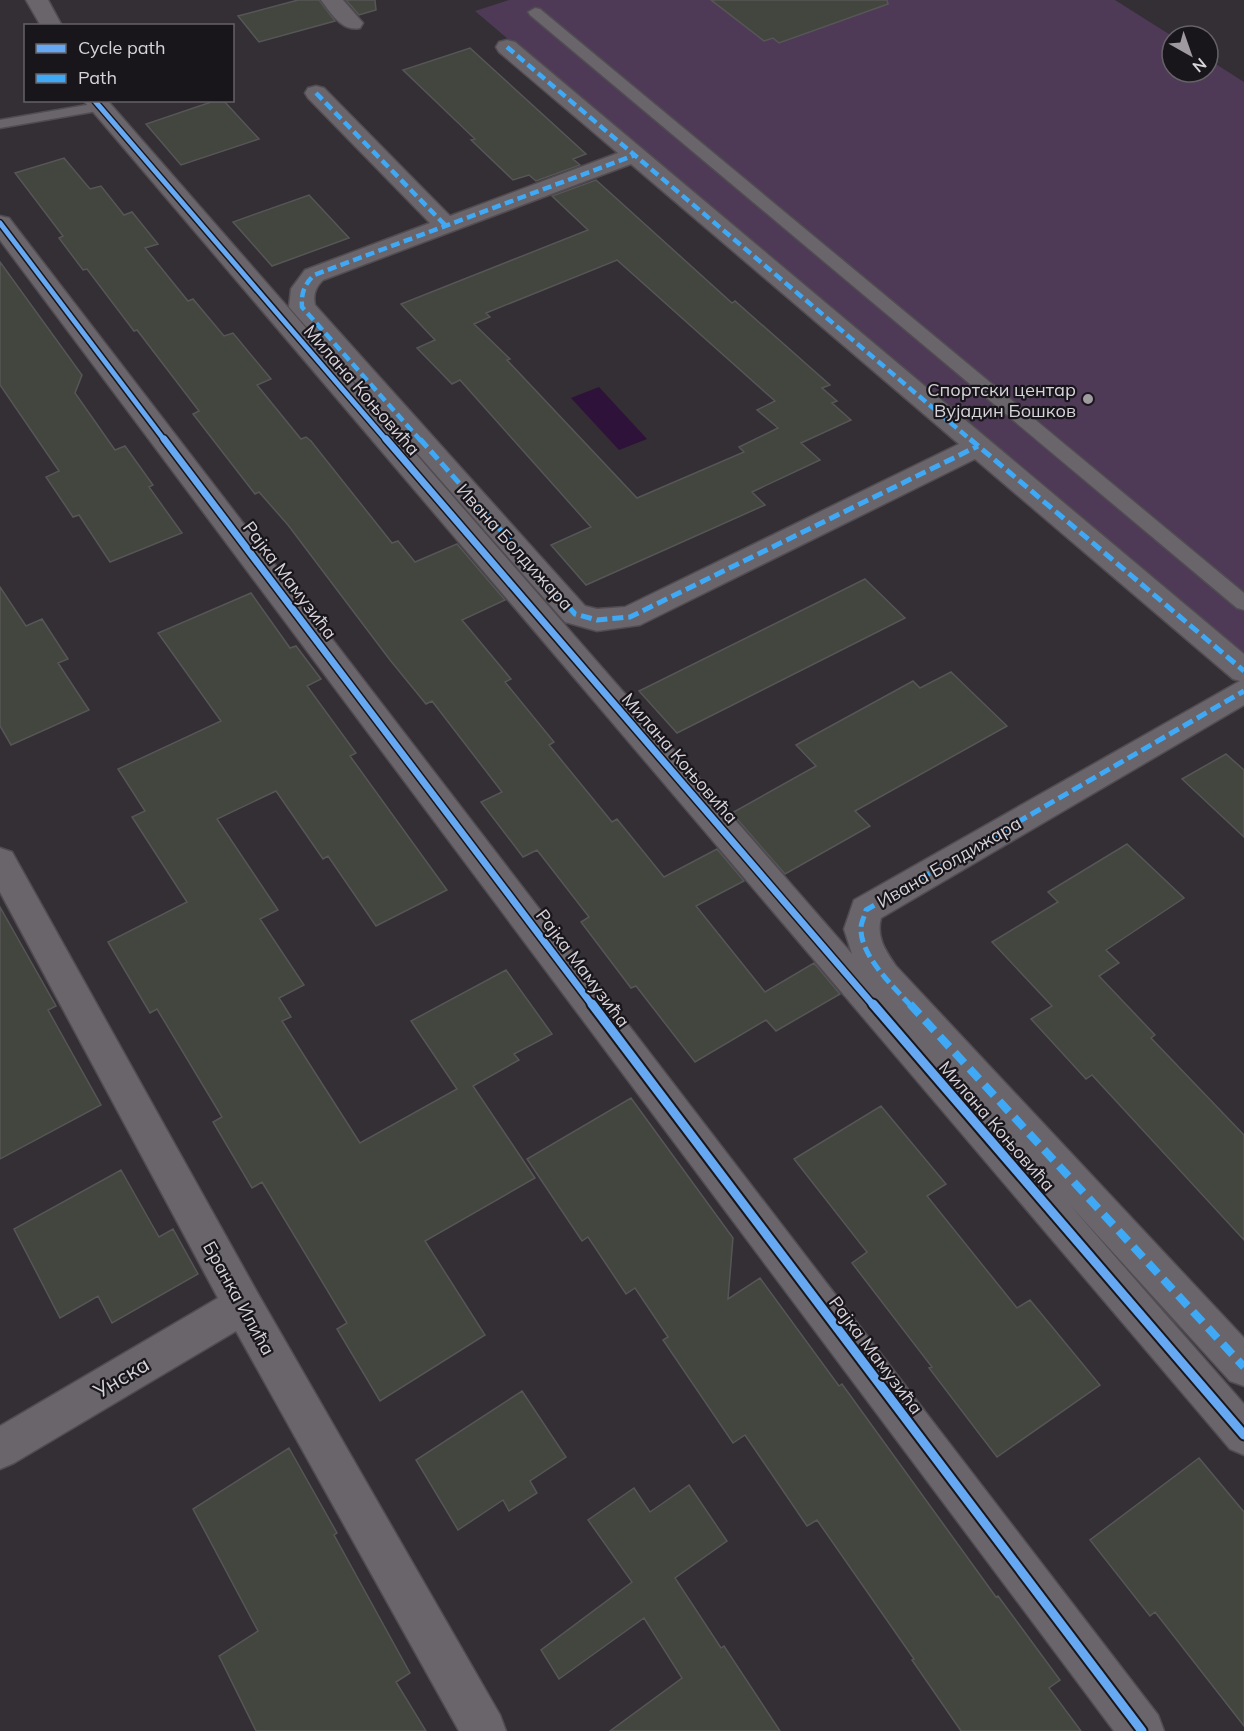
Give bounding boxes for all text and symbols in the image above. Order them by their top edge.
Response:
legend [24,24,234,102]
north arrow [1160,24,1220,84]
text: Cycle path [78,36,165,59]
text: N [1189,54,1211,77]
text: Path [78,66,117,89]
street label: Милана Коњовића [299,320,425,460]
place label: Спортски центар Вујадин Бошков [927,378,1076,422]
marker: Спортски центар Вујадин Бошков [1081,392,1095,406]
street label: Ивана Болдижара [452,479,578,615]
street label: Рајка Мамузића [238,516,342,644]
street label: Милана Коњовића [617,688,743,828]
street label: Ивана Болдижара [873,811,1025,913]
street label: Рајка Мамузића [531,904,635,1032]
street label: Милана Коњовића [934,1056,1060,1196]
street label: Бранка Илића [198,1237,280,1359]
street label: Рајка Мамузића [824,1291,928,1419]
street label: Унска [88,1350,153,1404]

